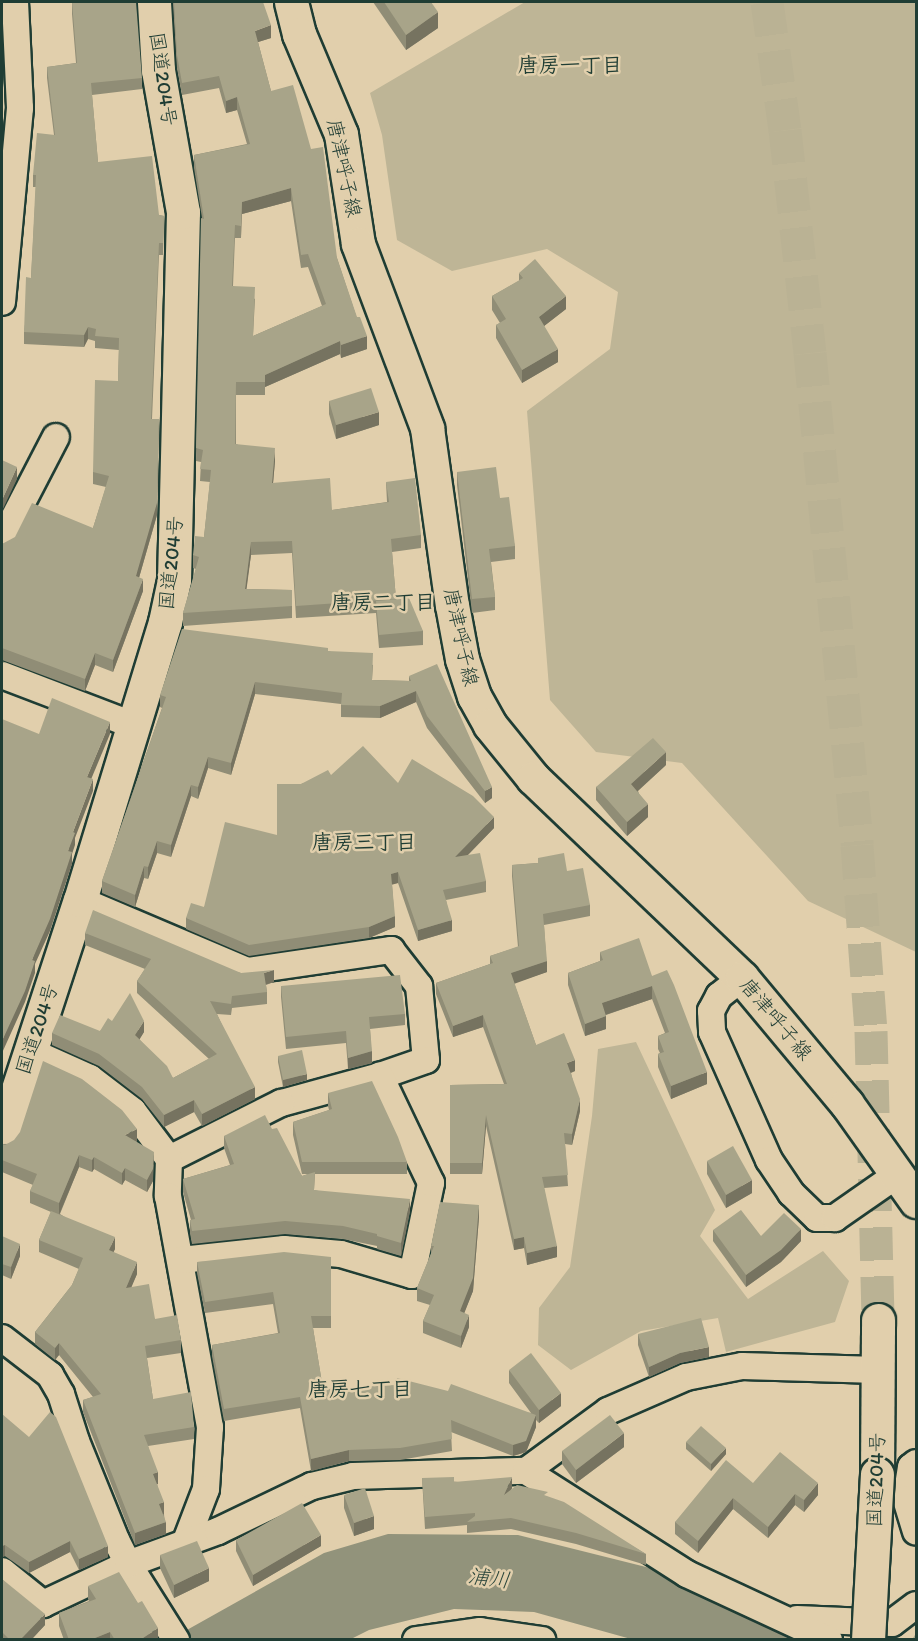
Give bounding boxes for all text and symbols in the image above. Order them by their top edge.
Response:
street label: 国道204号 [145,30,181,128]
district label: 唐房一丁目 [518,52,622,78]
street label: 唐津呼子線 [322,117,366,219]
street label: 国道204号 [154,515,188,611]
street label: 唐津呼子線 [439,586,483,688]
district label: 唐房二丁目 [331,589,435,615]
district label: 唐房三丁目 [312,829,416,855]
street label: 唐津呼子線 [735,973,817,1065]
street label: 国道204号 [11,980,63,1078]
district label: 唐房七丁目 [308,1376,412,1402]
street label: 国道204号 [862,1432,890,1528]
water label: 浦川 [467,1563,511,1593]

